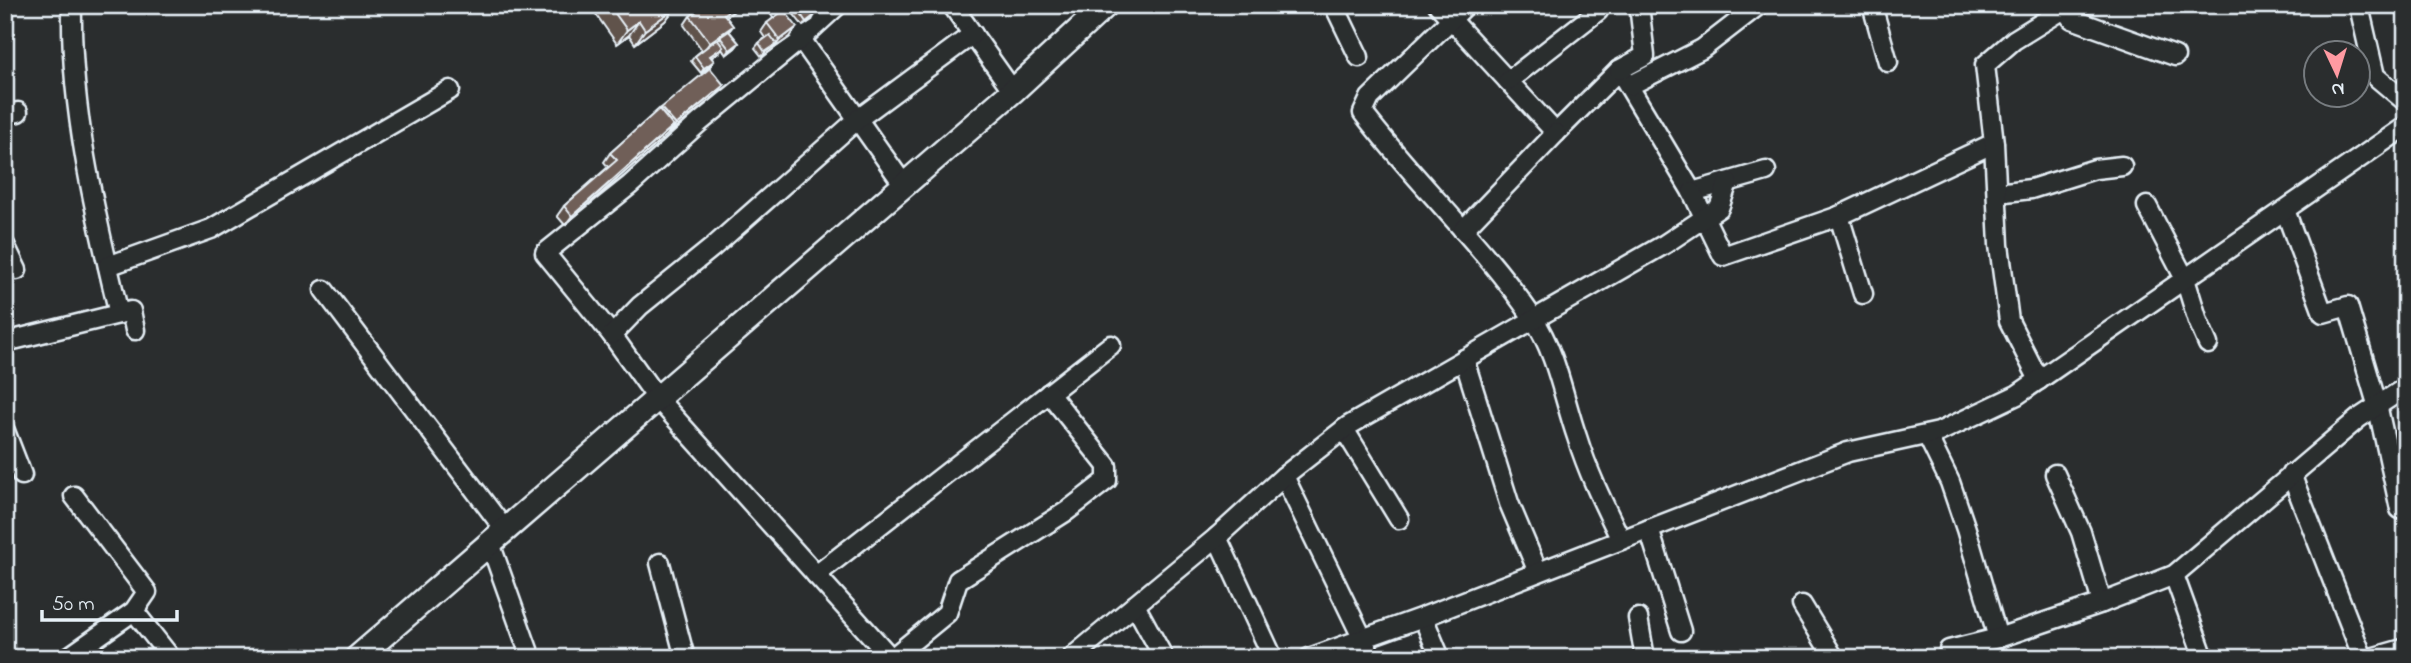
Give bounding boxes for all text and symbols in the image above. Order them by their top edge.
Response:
north arrow [2302,38,2372,108]
text: N [2330,75,2345,102]
scale bar [42,579,177,623]
text: 50 m [52,590,95,620]

